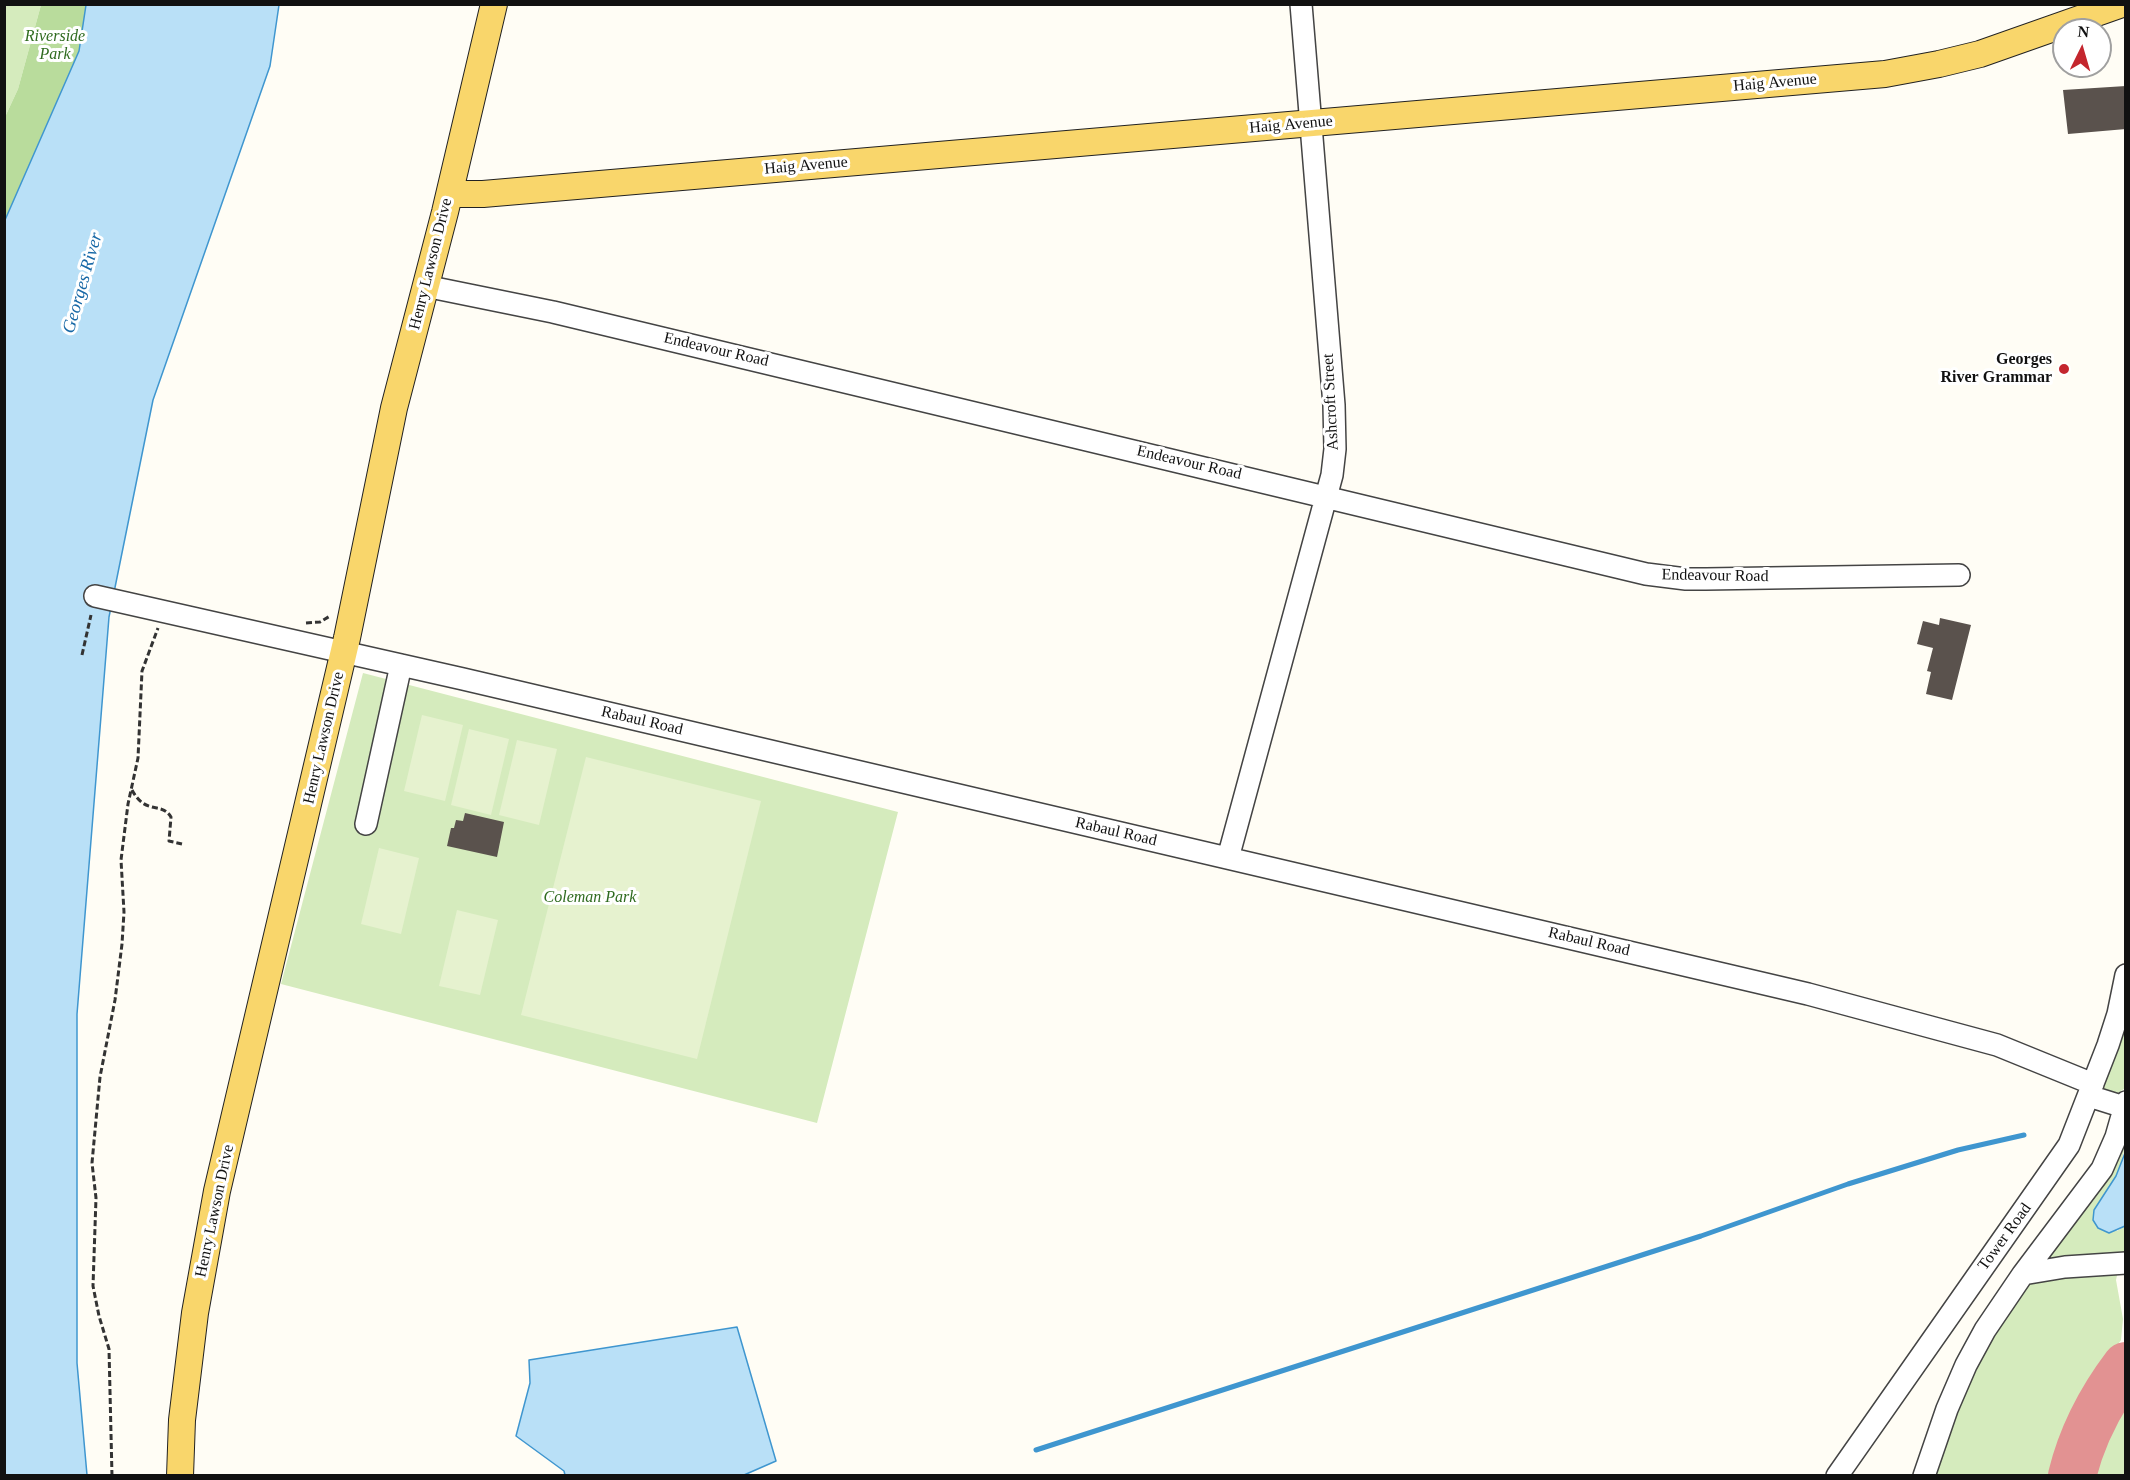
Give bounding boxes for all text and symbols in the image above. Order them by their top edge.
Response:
north arrow [2052,18,2112,78]
text: N [2077,23,2090,41]
park label: Riverside Park [25,27,85,65]
street label: Haig Avenue [1732,70,1818,96]
street label: Haig Avenue [1248,112,1334,138]
street label: Haig Avenue [763,153,849,179]
street label: Henry Lawson Drive [405,196,457,332]
water label: Georges River [58,230,108,336]
street label: Endeavour Road [662,329,770,371]
place label: Georges River Grammar [1940,350,2052,388]
street label: Ashcroft Street [1319,353,1343,451]
marker: Georges River Grammar [2057,362,2071,376]
street label: Endeavour Road [1135,442,1243,484]
street label: Endeavour Road [1661,565,1769,587]
street label: Henry Lawson Drive [299,670,349,806]
street label: Rabaul Road [599,702,685,740]
street label: Rabaul Road [1073,813,1159,851]
park label: Coleman Park [544,888,636,908]
street label: Rabaul Road [1546,923,1632,961]
street label: Henry Lawson Drive [192,1143,238,1279]
street label: Tower Road [1974,1200,2036,1274]

